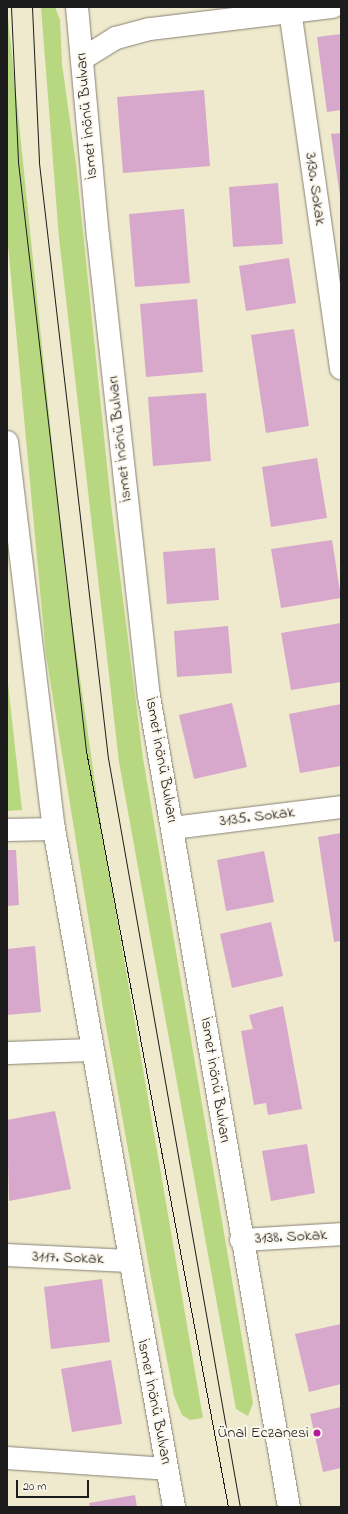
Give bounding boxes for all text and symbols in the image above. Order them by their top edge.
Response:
street label: İsmet İnönü Bulvarı [72,52,102,180]
street label: 3130. Sokak [300,151,330,227]
street label: İsmet İnönü Bulvarı [104,375,136,503]
street label: İsmet İnönü Bulvarı [141,696,181,824]
street label: 3135. Sokak [218,803,296,831]
street label: İsmet İnönü Bulvarı [196,1016,234,1144]
street label: 3138. Sokak [254,1226,328,1248]
street label: 3117. Sokak [32,1247,104,1269]
street label: İsmet İnönü Bulvarı [132,1338,176,1466]
place label: Ünal Eczanesi [217,1423,309,1443]
marker: Ünal Eczanesi [312,1428,322,1438]
scale bar [18,1472,91,1498]
text: 20 m [23,1478,46,1496]

